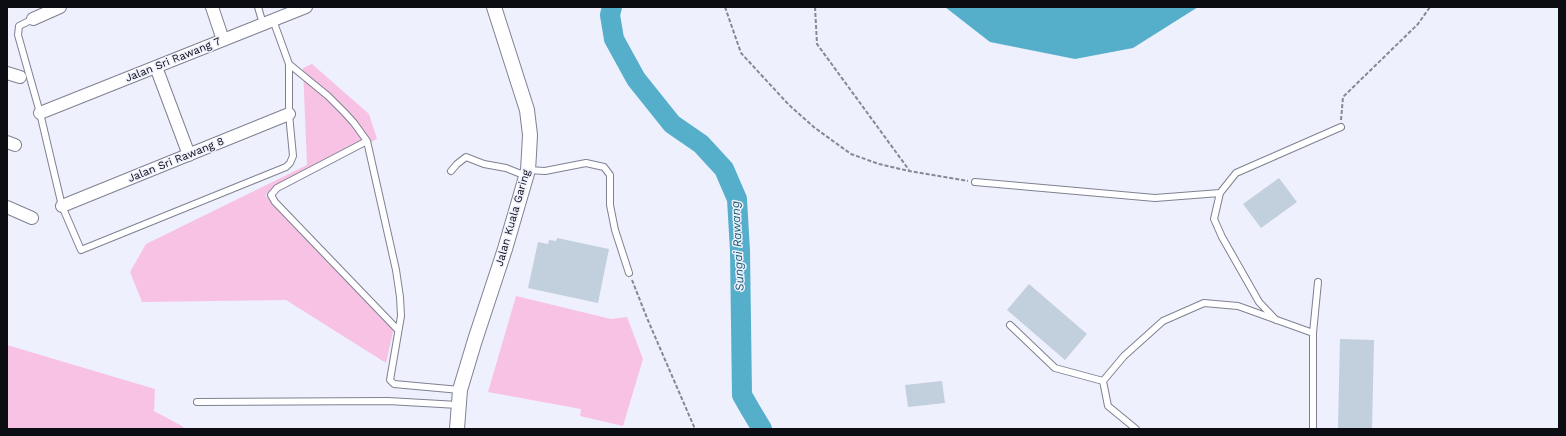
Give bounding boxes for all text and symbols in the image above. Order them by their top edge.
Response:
street label: Jalan Sri Rawang 7 [123,35,223,85]
street label: Jalan Sri Rawang 8 [126,135,226,185]
street label: Jalan Kuala Garing [493,168,533,268]
water label: Sungai Rawang [728,201,748,291]

